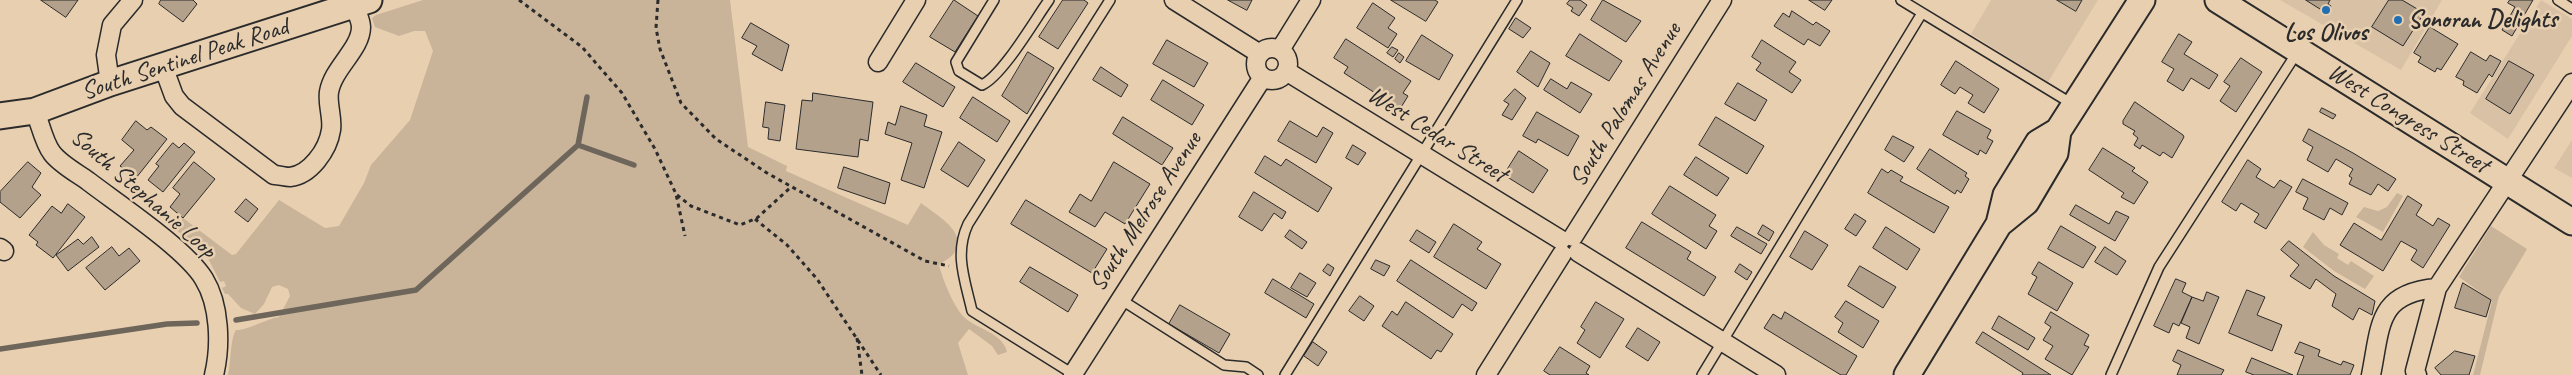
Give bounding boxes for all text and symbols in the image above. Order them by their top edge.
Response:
marker: Los Olivos [2320,4,2332,16]
place label: Sonoran Delights [2408,5,2557,35]
street label: South Sentinel Peak Road [78,12,292,108]
marker: Sonoran Delights [2392,14,2404,26]
street label: South Palomas Avenue [1564,17,1688,193]
place label: Los Olivos [2284,18,2368,48]
street label: West Congress Street [2322,57,2494,181]
street label: West Cedar Street [1362,80,1512,190]
street label: South Stephanie Loop [64,123,222,265]
street label: South Melrose Avenue [1083,127,1209,297]

